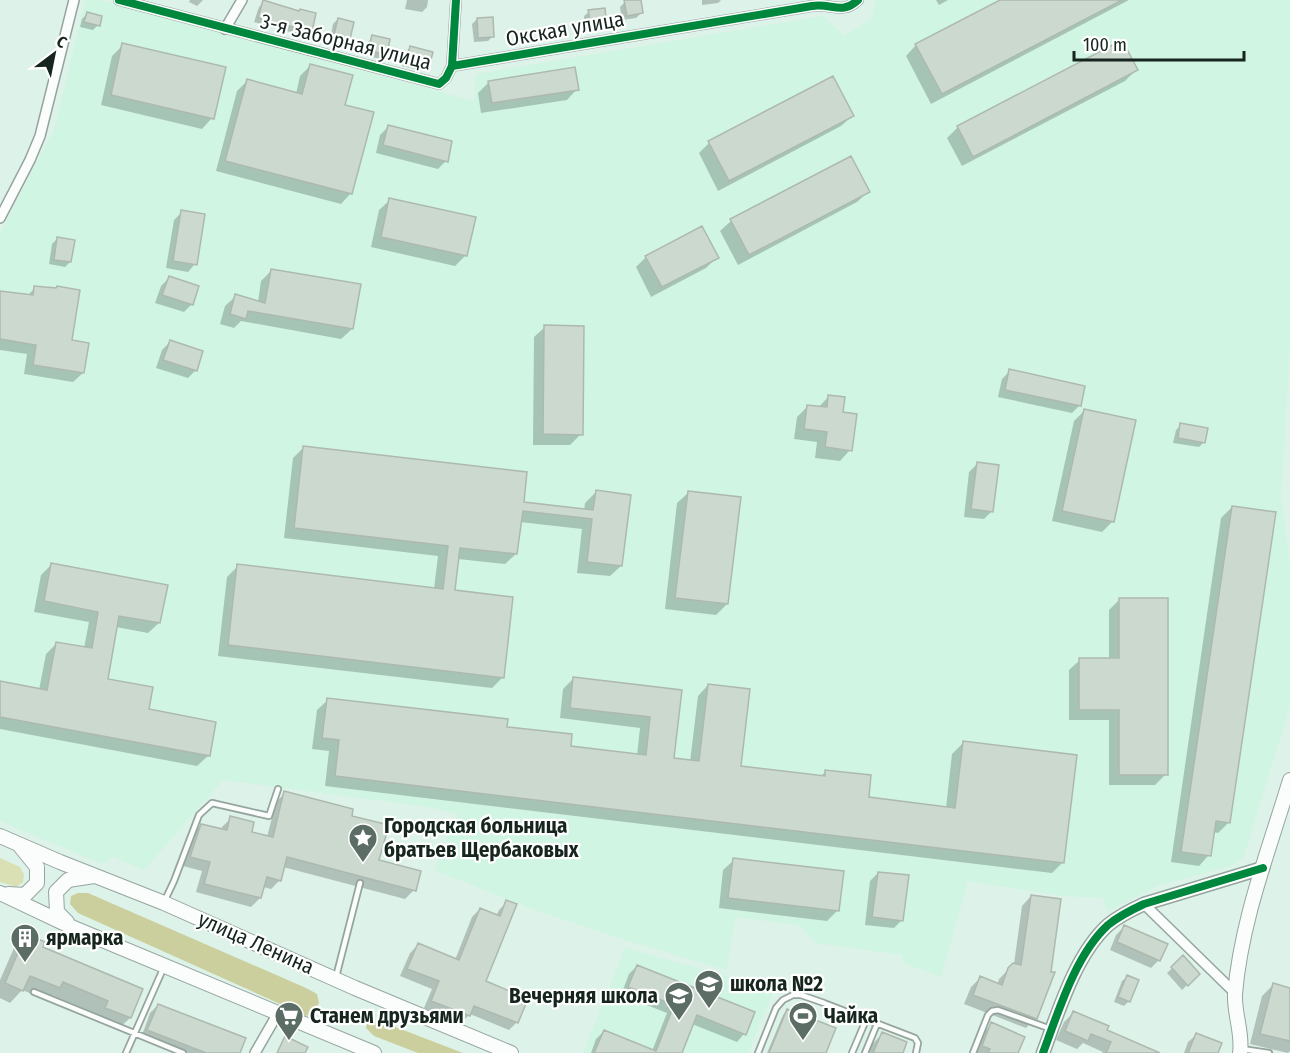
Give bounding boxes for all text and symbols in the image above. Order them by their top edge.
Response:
street label: Окская улица [504,6,626,52]
street label: 3-я Заборная улица [258,8,434,76]
north arrow [24,24,84,84]
scale bar [1074,24,1244,62]
text: С [53,31,71,52]
text: 100 m [1083,34,1127,56]
place label: Городская больница братьев Щербаковых [384,813,580,863]
place icon: Городская больница братьев Щербаковых [347,822,379,864]
street label: улица Ленина [194,906,318,980]
building icon: ярмарка [9,922,41,964]
place label: ярмарка [46,925,123,951]
school or university icon: школа №2 [693,968,725,1010]
place label: школа №2 [730,971,823,997]
school or university icon: Вечерняя школа [663,980,695,1022]
place label: Вечерняя школа [509,983,658,1009]
supermarket icon: Станем друзьями [273,1000,305,1042]
sports icon: Чайка [787,1000,819,1042]
place label: Станем друзьями [310,1003,464,1029]
place label: Чайка [824,1003,878,1029]

